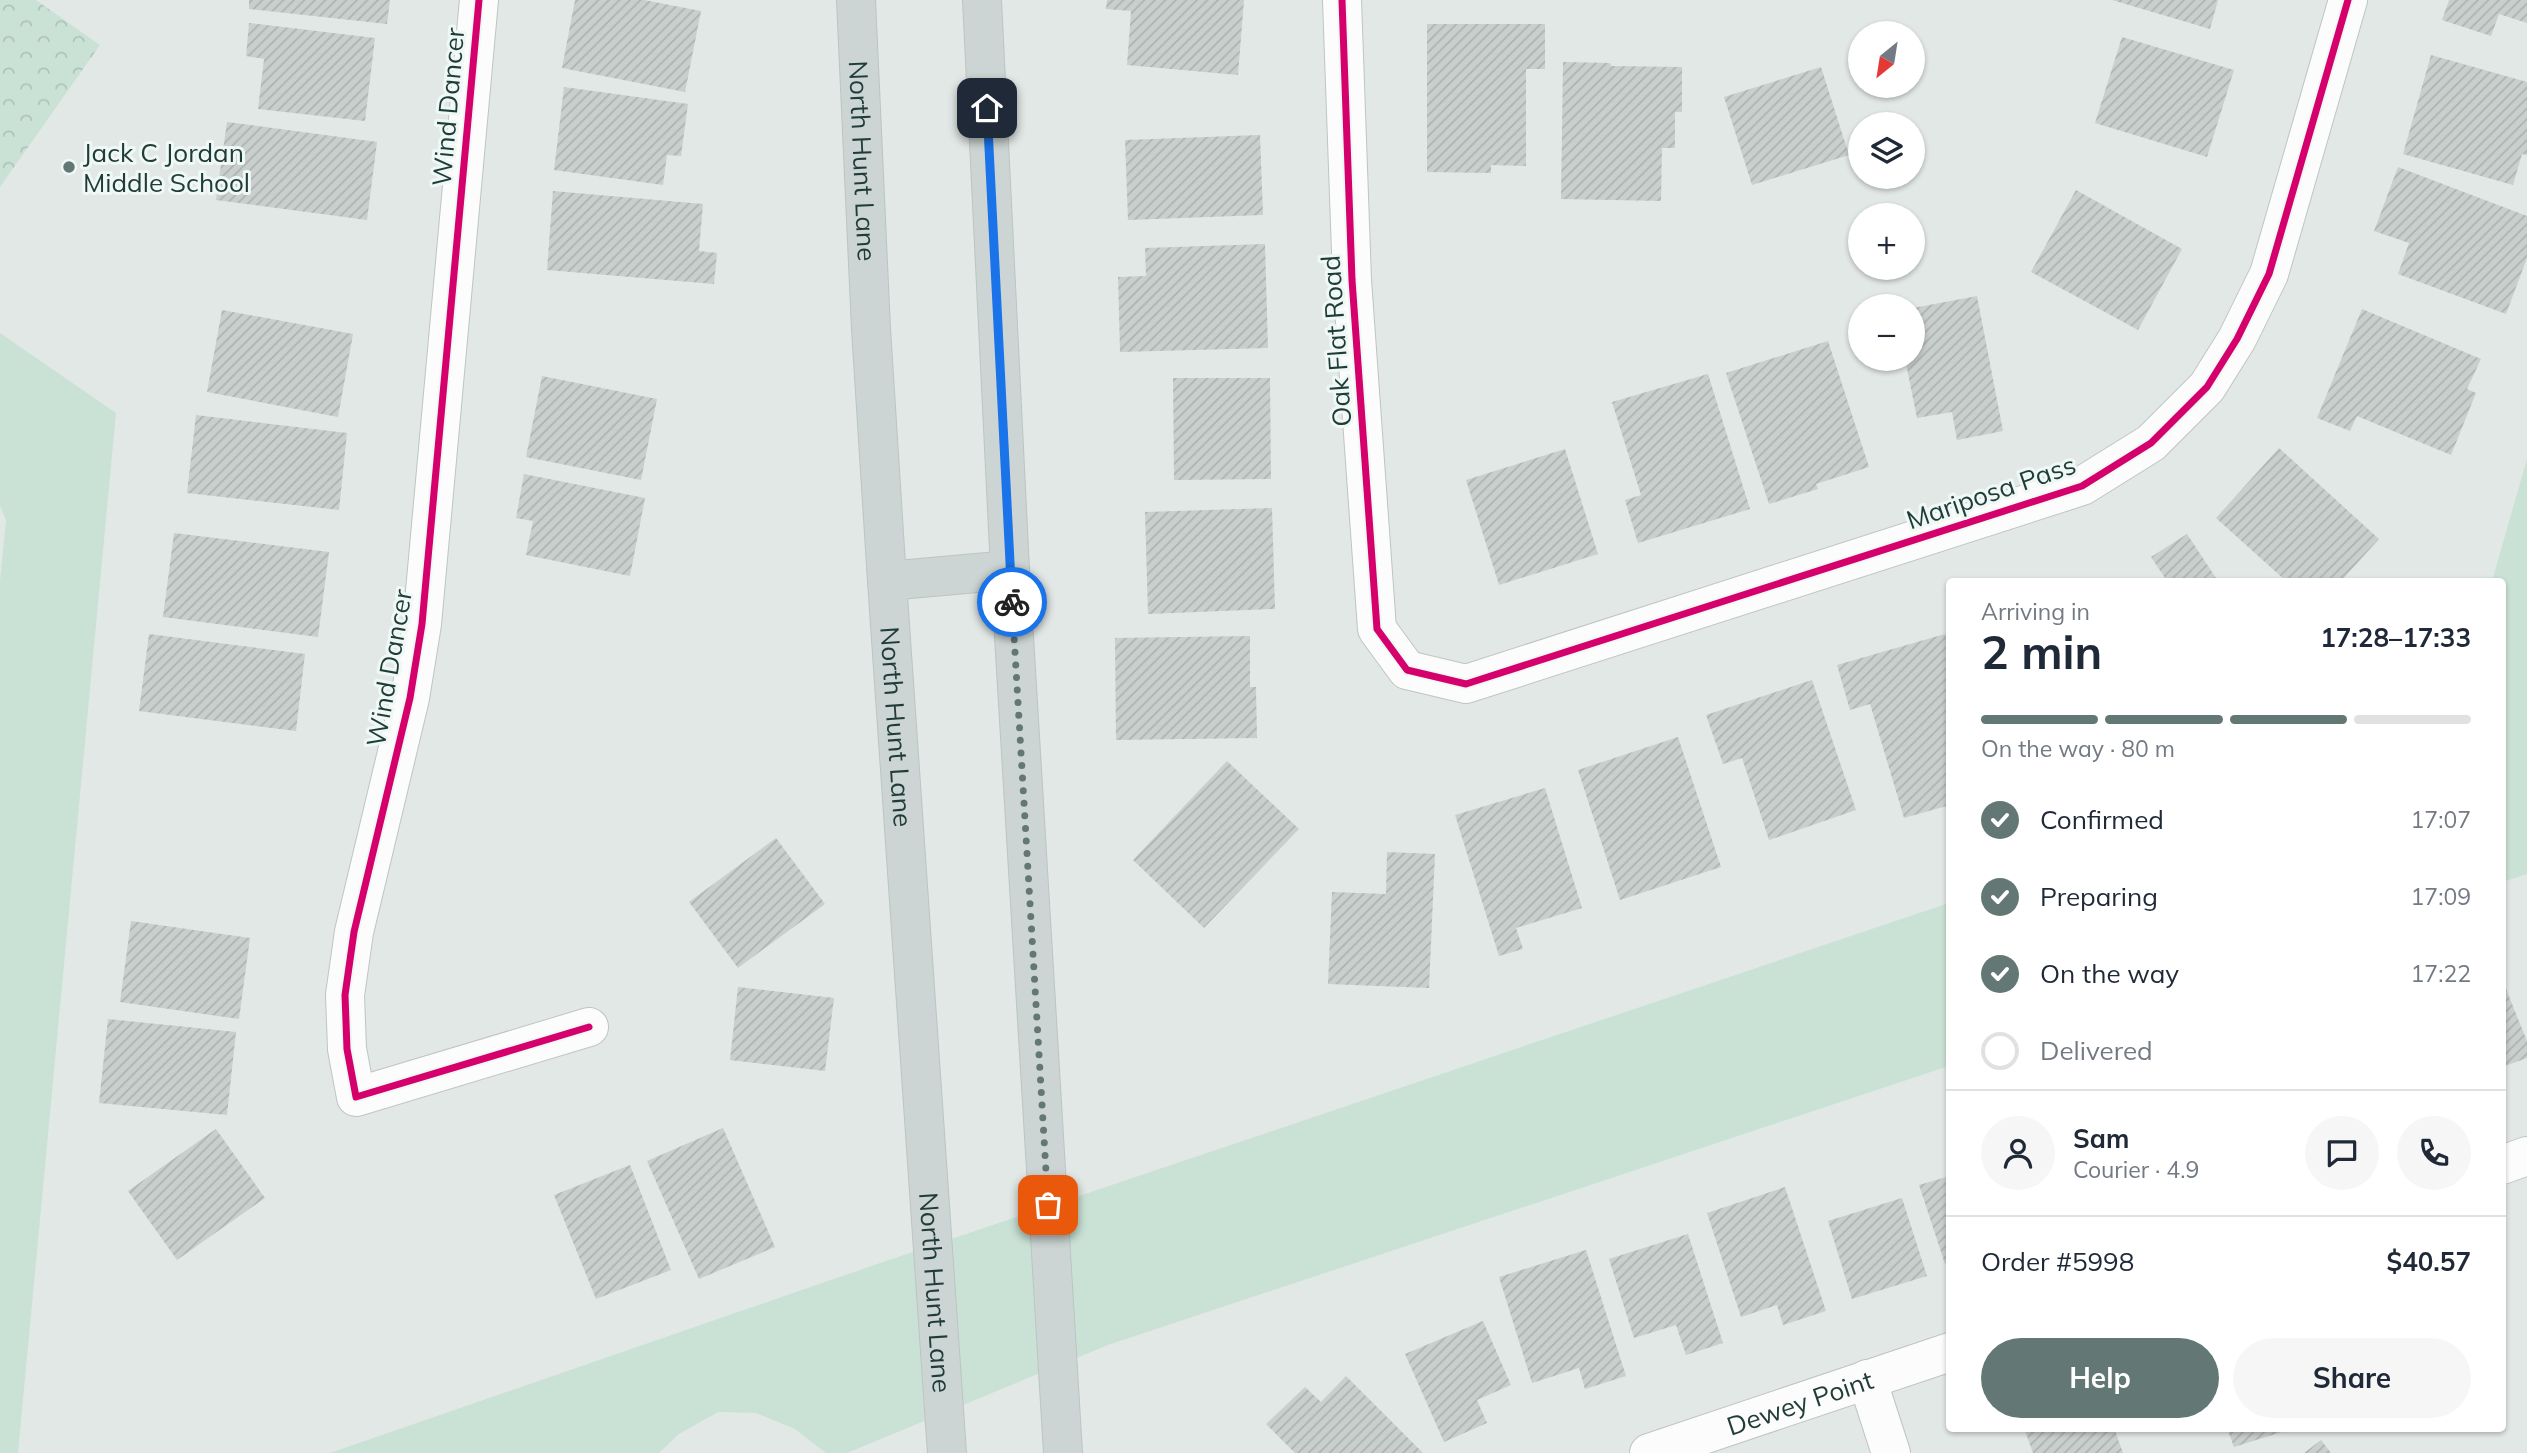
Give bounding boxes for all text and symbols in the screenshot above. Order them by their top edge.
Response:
north arrow [1848,21,1925,98]
map controls [1848,21,1925,371]
street label: Wind Dancer [425,26,471,188]
street label: North Hunt Lane [842,60,884,262]
pin [957,78,1017,138]
icon: home [968,89,1006,127]
button: layers [1848,112,1925,189]
place label: Jack C Jordan Middle School [83,136,250,199]
marker: Jack C Jordan Middle School [61,159,77,175]
button: + [1848,203,1925,280]
street label: Oak Flat Road [1314,254,1358,428]
button: − [1848,294,1925,371]
street label: Mariposa Pass [1902,448,2080,536]
courier [977,567,1047,637]
icon: bike [993,583,1031,621]
street label: Wind Dancer [359,586,419,749]
text: Arriving in [1981,597,2090,626]
text: 17:28–17:33 [2320,621,2471,654]
text: 2 min [1981,623,2102,681]
street label: North Hunt Lane [874,625,920,828]
text: On the way · 80 m [1981,734,2175,763]
icon: check [1981,801,2019,839]
text: Confirmed [2040,803,2164,836]
text: 17:07 [2411,805,2471,834]
icon: check [1981,878,2019,916]
text: Preparing [2040,880,2158,913]
text: 17:09 [2411,882,2471,911]
icon: check [1981,955,2019,993]
text: On the way [2040,957,2179,990]
text: 17:22 [2411,959,2471,988]
text: Delivered [2040,1034,2153,1067]
button: person [1981,1116,2055,1190]
button: chat [2305,1116,2379,1190]
button: phone [2397,1116,2471,1190]
text: Sam [2073,1122,2129,1155]
text: Courier · 4.9 [2073,1155,2199,1184]
pin [1018,1175,1078,1235]
icon: bag [1029,1186,1067,1224]
street label: North Hunt Lane [913,1191,959,1394]
text: Order #5998 [1981,1245,2134,1278]
text: $40.57 [2387,1245,2471,1278]
button: Help [1981,1338,2219,1418]
button: Share [2233,1338,2471,1418]
street label: Dewey Point [1722,1363,1877,1442]

